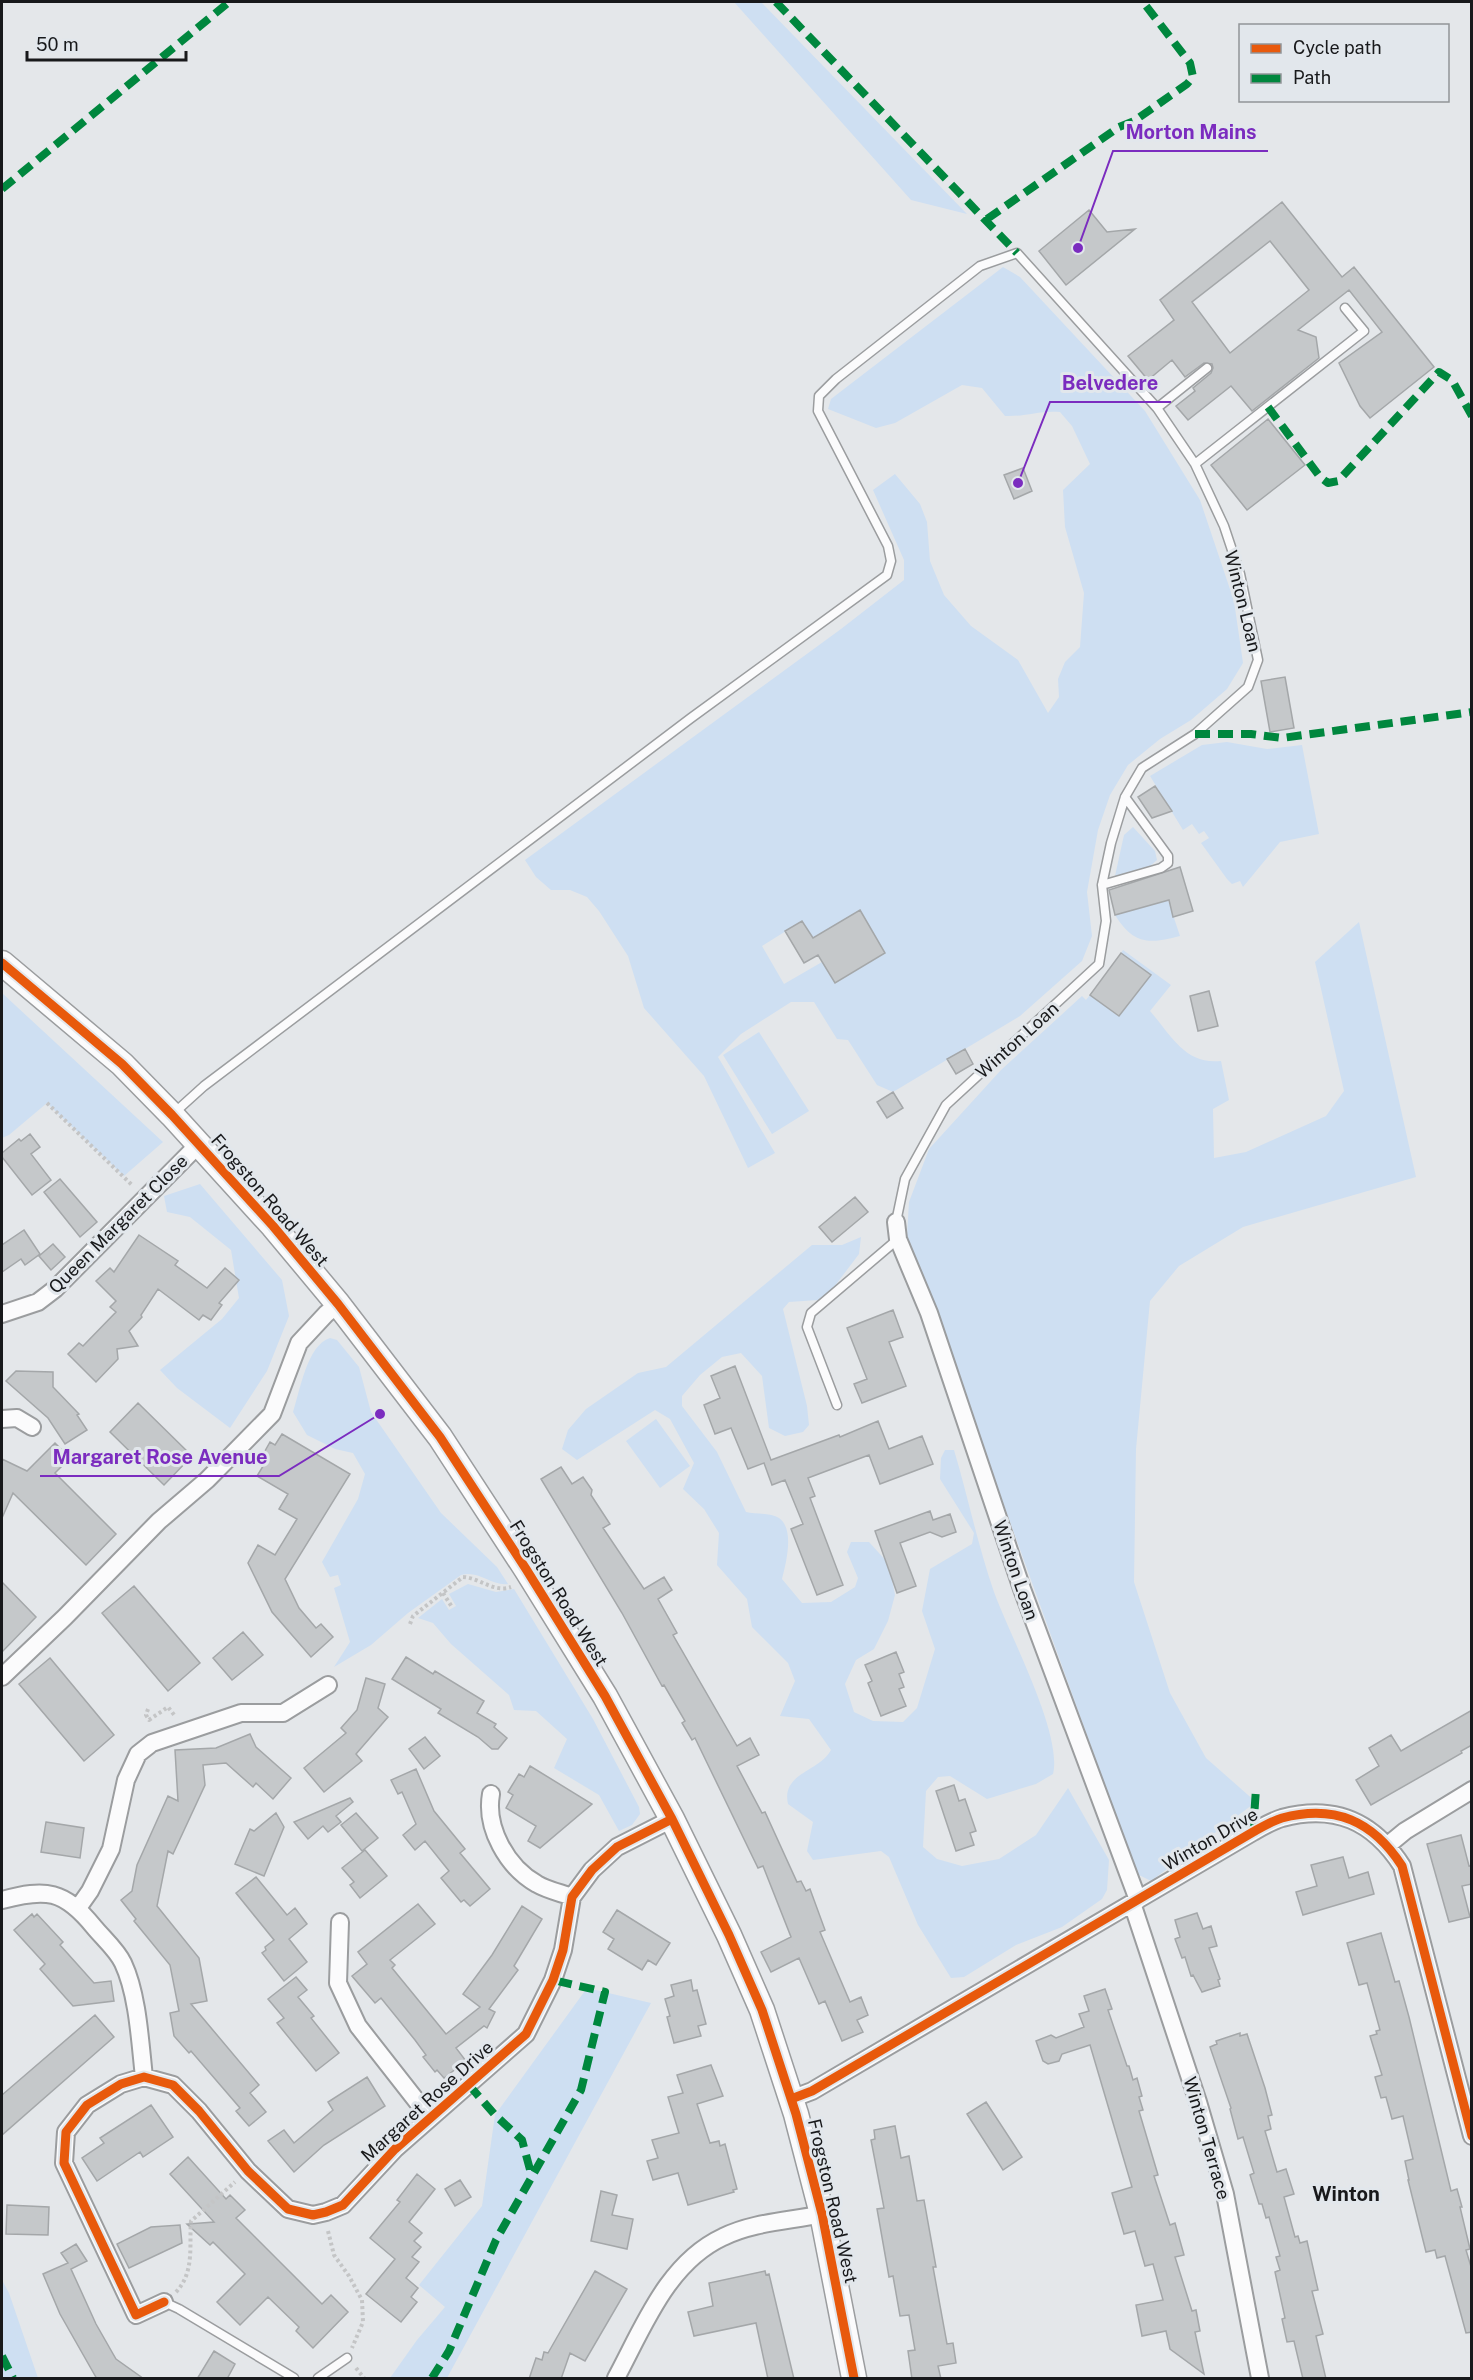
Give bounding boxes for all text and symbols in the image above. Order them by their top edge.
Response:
scale bar [27,24,186,62]
legend [1239,24,1449,102]
text: 50 m [36,34,79,55]
text: Cycle path [1293,37,1382,58]
text: Path [1293,67,1331,88]
callout: Morton Mains [1113,113,1268,151]
text: Morton Mains [1126,120,1256,144]
callout: Belvedere [1050,364,1171,402]
text: Belvedere [1062,371,1158,395]
street label: Winton Loan [1220,548,1266,654]
street label: Winton Loan [971,997,1063,1083]
street label: Frogston Road West [207,1130,333,1270]
street label: Queen Margaret Close [44,1150,192,1298]
callout: Margaret Rose Avenue [40,1438,279,1476]
text: Margaret Rose Avenue [52,1445,268,1469]
street label: Frogston Road West [506,1516,612,1670]
street label: Winton Loan [989,1517,1043,1623]
street label: Winton Drive [1159,1803,1261,1875]
street label: Margaret Rose Drive [357,2036,497,2166]
street label: Winton Terrace [1179,2074,1235,2202]
street label: Frogston Road West [804,2117,862,2285]
district label: Winton [1312,2182,1380,2206]

